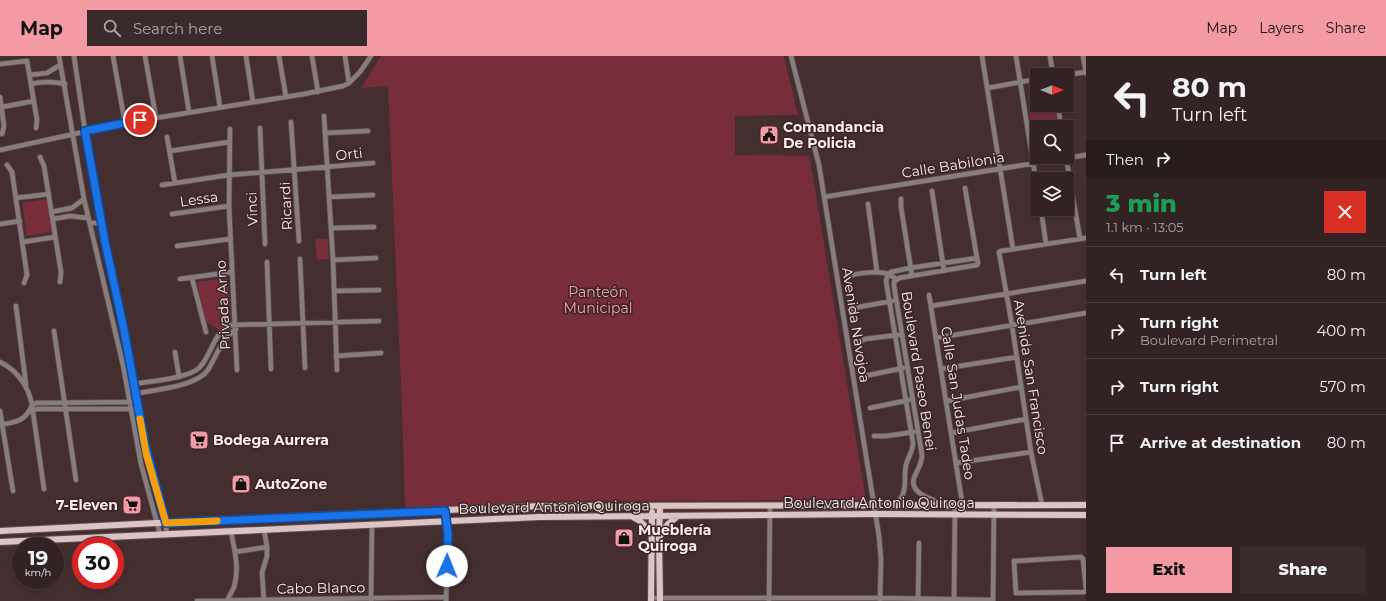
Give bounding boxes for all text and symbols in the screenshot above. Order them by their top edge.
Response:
search box [87,10,367,46]
text: Map [20,17,63,40]
icon: search [101,17,123,39]
text: Search here [133,19,222,38]
text: Map [1206,19,1237,37]
text: Layers [1259,19,1304,37]
text: Share [1326,19,1366,37]
north arrow [1030,68,1074,112]
map controls [1030,68,1074,216]
text: 80 m [1172,70,1247,104]
icon: left [1106,72,1158,124]
pin [123,103,157,137]
text: Turn left [1172,104,1247,126]
icon: arrive [129,109,151,131]
place label: Comandancia De Policia [783,118,884,152]
button: search [1030,120,1074,164]
public building icon: Comandancia De Policia [758,124,780,146]
street label: Orti [335,144,363,164]
street label: Calle Babilonia [900,148,1006,182]
icon: right [1152,148,1174,170]
text: Then [1106,150,1144,169]
button: layers [1030,172,1074,216]
street label: Ricardi [276,181,296,231]
street label: Lessa [179,187,219,211]
text: 3 min [1106,189,1177,218]
button: close [1324,191,1366,233]
street label: Vinci [242,192,262,226]
text: 1.1 km · 13:05 [1106,219,1184,235]
street label: Privada Arno [212,259,234,350]
icon: left [1106,264,1128,286]
text: Turn left [1140,265,1207,284]
text: 80 m [1327,265,1366,284]
street label: Avenida Navojoa [838,266,874,384]
park label: Panteón Municipal [563,283,633,317]
street label: Boulevard Paseo Benei [897,290,941,452]
street label: Avenida San Francisco [1010,298,1052,456]
text: Turn right [1140,313,1219,332]
icon: right [1106,320,1128,342]
text: 400 m [1316,321,1366,340]
street label: Calle San Judas Tadeo [937,325,979,481]
text: Boulevard Perimetral [1140,332,1278,348]
icon: right [1106,376,1128,398]
text: Turn right [1140,377,1219,396]
text: 570 m [1319,377,1366,396]
supermarket icon: Bodega Aurrera [188,429,210,451]
place label: Bodega Aurrera [213,431,329,449]
icon: arrive [1106,432,1128,454]
text: Arrive at destination [1140,433,1301,452]
text: 80 m [1327,433,1366,452]
shop icon: AutoZone [230,473,252,495]
place label: AutoZone [254,475,327,493]
supermarket icon: 7-Eleven [121,494,143,516]
street label: Boulevard Antonio Quiroga [783,494,975,512]
place label: 7-Eleven [56,496,118,514]
street label: Boulevard Antonio Quiroga [458,496,650,518]
place label: Mueblería Quiroga [638,521,711,555]
shop icon: Mueblería Quiroga [613,527,635,549]
speed limit sign: 30 [72,537,124,589]
position arrow [426,545,468,587]
text: 19 [28,546,48,570]
button: Exit [1106,547,1232,593]
button: Share [1240,547,1366,593]
text: km/h [25,566,51,579]
street label: Cabo Blanco [277,578,366,598]

